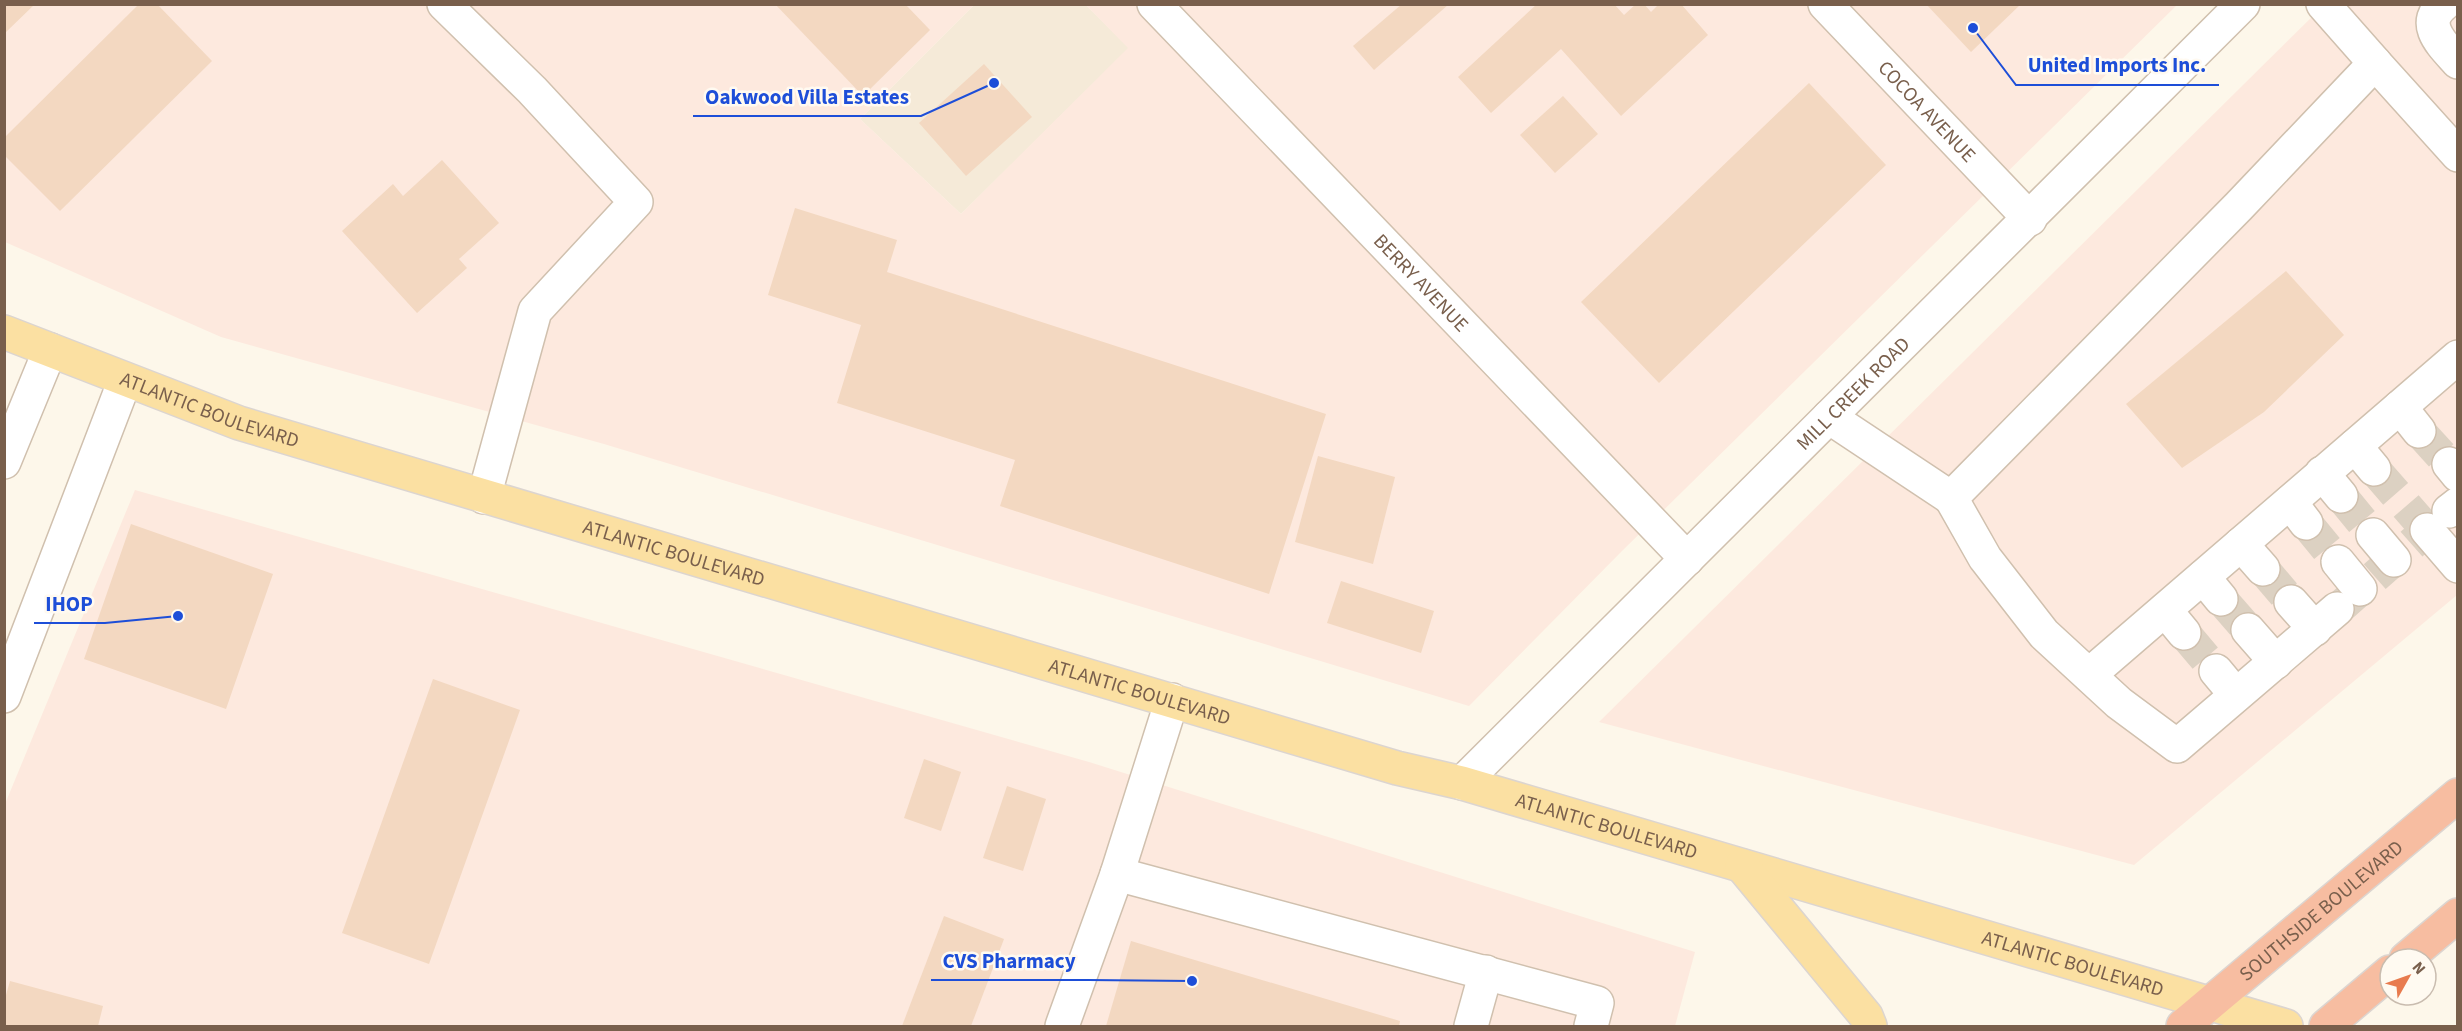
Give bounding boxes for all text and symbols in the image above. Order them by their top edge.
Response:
callout: United Imports Inc. [2016,46,2219,85]
text: United Imports Inc. [2028,50,2206,80]
street label: COCOA AVENUE [1871,55,1982,169]
callout: Oakwood Villa Estates [693,77,921,116]
text: Oakwood Villa Estates [705,82,909,112]
street label: BERRY AVENUE [1367,228,1475,338]
street label: MILL CREEK ROAD [1790,331,1917,457]
street label: ATLANTIC BOULEVARD [116,365,302,455]
street label: ATLANTIC BOULEVARD [580,513,768,594]
callout: IHOP [34,584,105,623]
text: IHOP [45,589,93,619]
street label: ATLANTIC BOULEVARD [1045,652,1234,733]
street label: ATLANTIC BOULEVARD [1512,787,1701,867]
street label: SOUTHSIDE BOULEVARD [2233,834,2409,988]
street label: ATLANTIC BOULEVARD [1978,924,2167,1004]
callout: CVS Pharmacy [931,941,1088,980]
text: CVS Pharmacy [942,946,1076,976]
north arrow [2378,947,2438,1007]
text: N [2407,957,2431,979]

